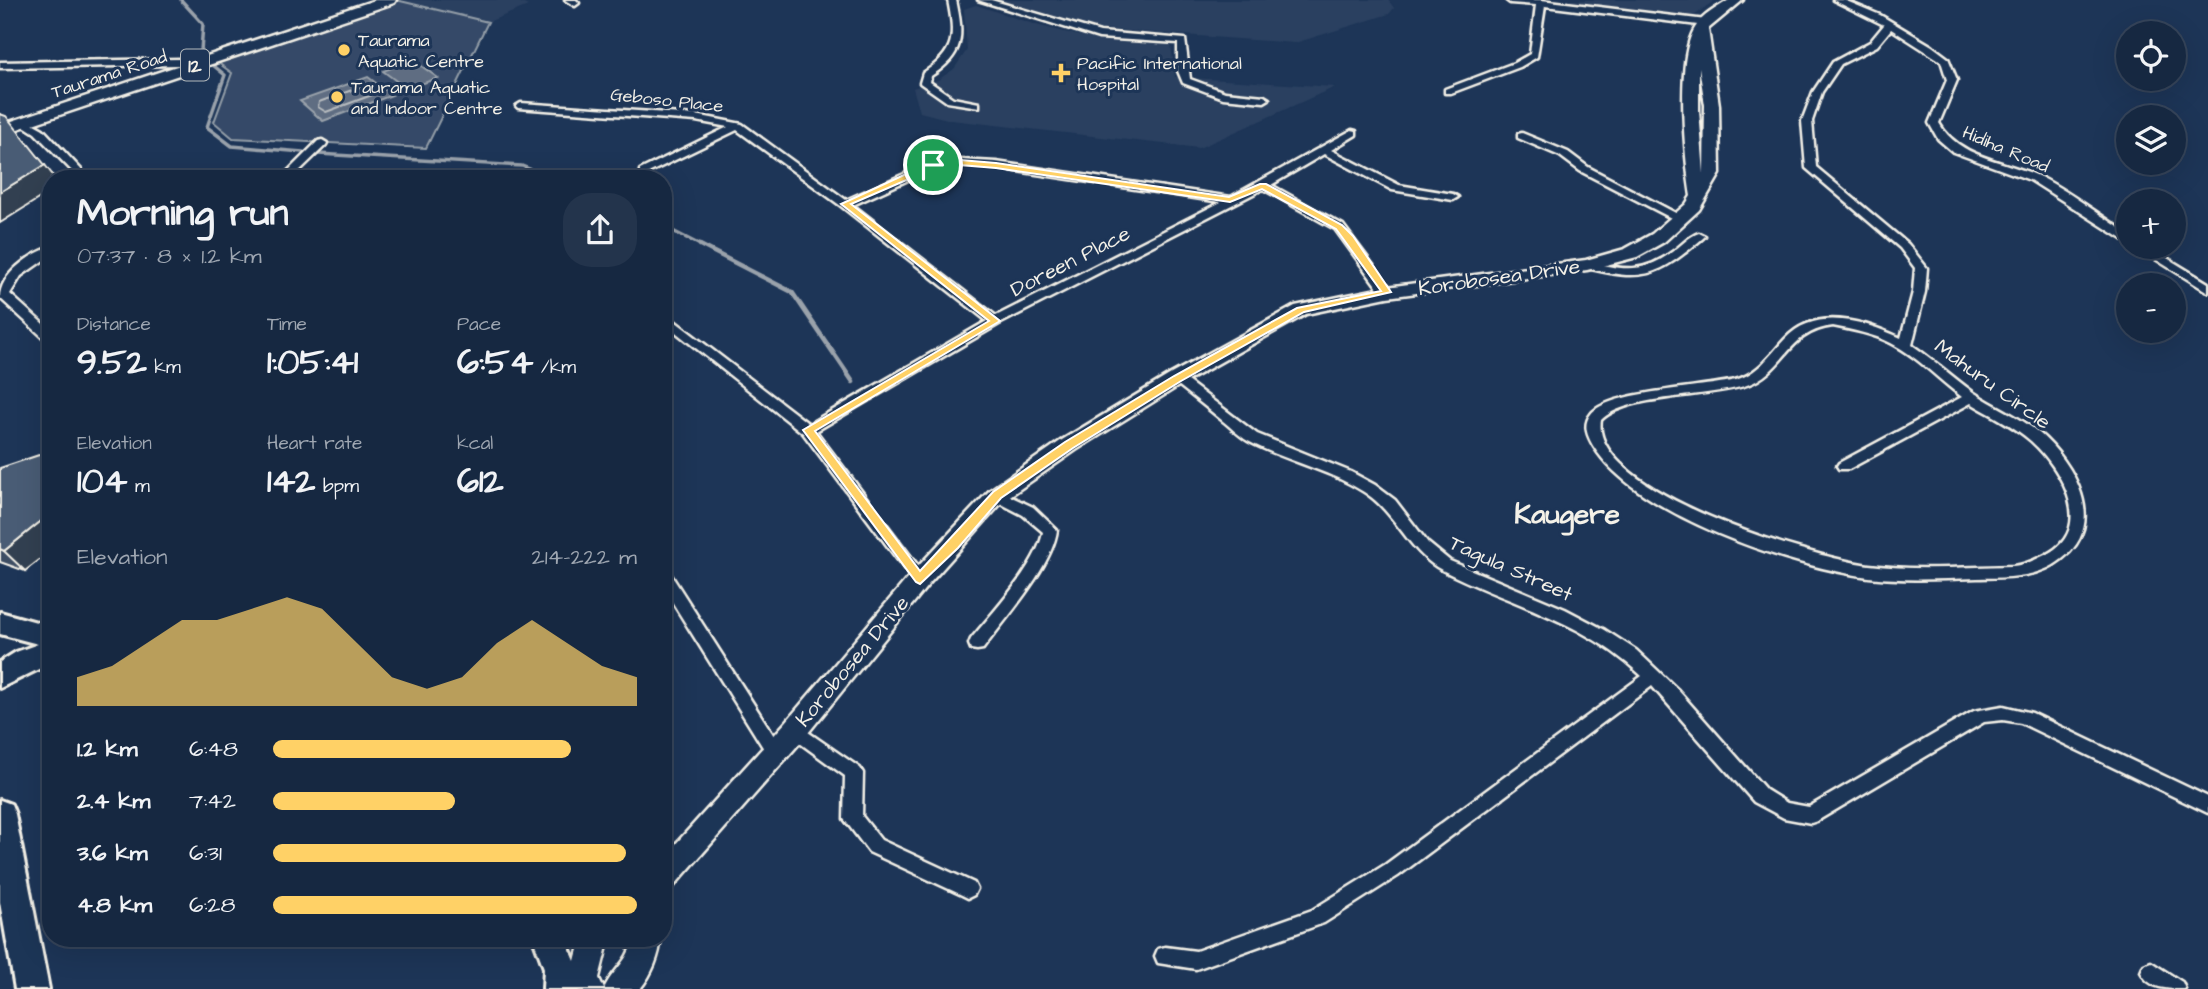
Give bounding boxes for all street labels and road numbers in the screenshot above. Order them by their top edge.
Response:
street label: Taurama Road [48,44,170,105]
road number: 12 [181,50,209,80]
street label: Geboso Place [609,82,725,119]
street label: Hidiha Road [1958,120,2053,179]
street label: Doreen Place [1005,219,1135,304]
street label: Korobosea Drive [1416,252,1582,303]
street label: Mahuru Circle [1929,332,2057,437]
street label: Tagula Street [1444,528,1578,611]
street label: Korobosea Drive [789,590,916,733]

